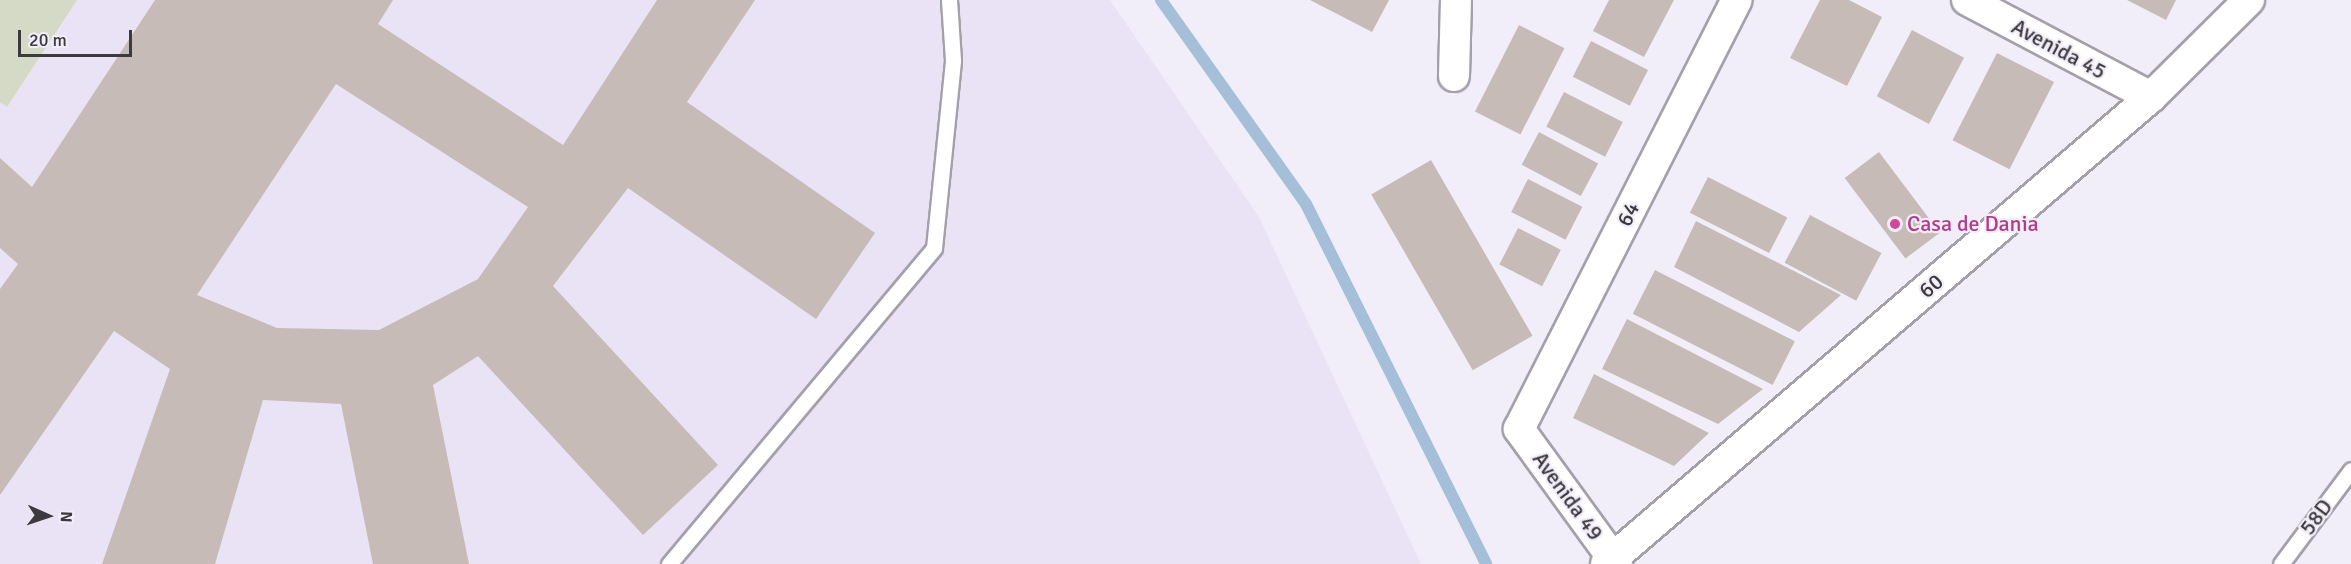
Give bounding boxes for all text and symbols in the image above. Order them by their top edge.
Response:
street label: Avenida 45 [2007,13,2111,85]
scale bar [21,18,135,56]
text: 20 m [29,29,67,51]
street label: 64 [1611,197,1645,231]
place label: Casa de Dania [1907,211,2039,237]
marker: Casa de Dania [1888,217,1902,231]
street label: 60 [1913,268,1949,304]
street label: Avenida 49 [1527,446,1609,546]
north arrow [18,486,78,546]
street label: 58D [2294,494,2338,540]
text: N [56,511,76,523]

